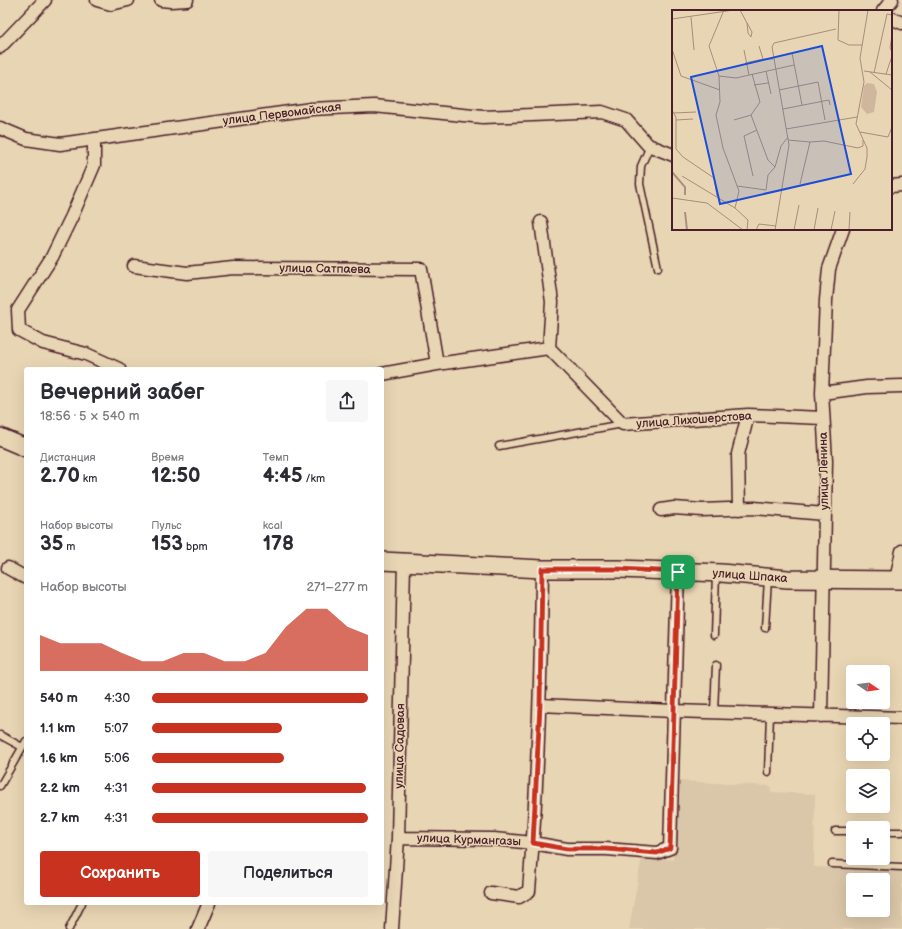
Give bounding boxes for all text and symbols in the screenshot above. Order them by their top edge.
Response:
inset map [672,10,892,230]
street label: улица Первомайская [222,99,342,129]
street label: улица Сатпаева [279,261,371,277]
text: Вечерний забег [40,379,204,406]
button: share [326,380,368,422]
text: 18:56 · 5 × 540 m [40,408,140,424]
street label: улица Лихошерстова [636,408,752,432]
street label: улица Ленина [816,432,832,510]
text: Дистанция [40,451,96,464]
text: Время [151,451,184,464]
text: Темп [263,451,289,464]
text: 2.70 [40,464,80,488]
text: 12:50 [151,464,201,488]
text: 4:45 [263,464,303,488]
text: km [80,472,97,485]
text: /km [303,472,325,485]
text: Набор высоты [40,519,113,532]
text: Пульс [151,519,182,532]
text: kcal [263,519,282,532]
text: 35 [40,532,63,556]
text: 153 [151,532,183,556]
text: 178 [263,532,294,556]
text: m [63,540,75,553]
text: bpm [183,540,208,553]
pin [661,555,695,589]
icon: arrive [667,561,689,583]
street label: улица Шпака [712,566,788,586]
text: Набор высоты [40,579,127,595]
text: 271–277 m [306,579,368,595]
north arrow [846,665,890,709]
map controls [846,665,890,917]
text: 540 m [40,690,78,706]
text: 4:30 [104,690,130,706]
street label: улица Садовая [392,703,408,789]
button: locate [846,717,890,761]
text: 1.1 km [40,720,75,736]
text: 5:07 [104,720,128,736]
text: 1.6 km [40,750,78,766]
text: 5:06 [104,750,130,766]
button: layers [846,769,890,813]
text: 2.2 km [40,780,80,796]
text: 4:31 [104,780,128,796]
text: 2.7 km [40,810,79,826]
text: 4:31 [104,810,128,826]
button: + [846,821,890,865]
street label: улица Курмангазы [417,831,521,849]
button: Сохранить [40,851,200,897]
button: Поделиться [208,851,368,897]
button: − [846,873,890,917]

